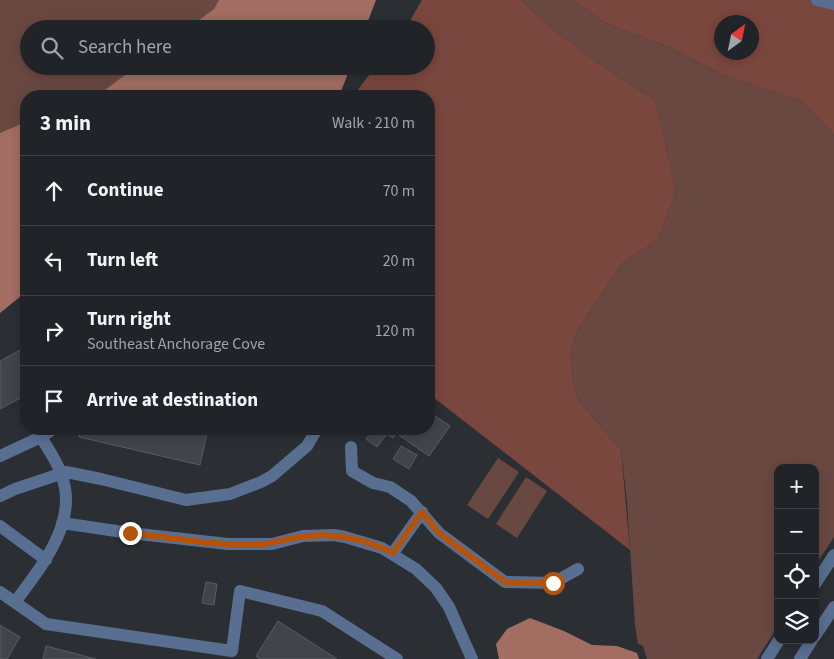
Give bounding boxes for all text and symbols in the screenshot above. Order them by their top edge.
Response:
north arrow [714,15,759,60]
search box [20,20,435,75]
icon: search [38,34,66,62]
text: Search here [78,34,172,61]
text: 3 min [40,108,91,138]
text: Walk · 210 m [332,112,415,134]
icon: ahead [40,177,68,205]
text: Continue [87,177,164,204]
text: 70 m [383,180,415,202]
icon: left [40,247,68,275]
text: Turn left [87,247,158,274]
text: 20 m [383,250,415,272]
text: Turn right [87,306,171,333]
icon: right [40,317,68,345]
text: 120 m [375,320,415,342]
text: Southeast Anchorage Cove [87,333,265,355]
icon: arrive [40,387,68,415]
text: Arrive at destination [87,387,258,414]
map controls [774,464,819,644]
button: + [774,464,819,509]
button: − [774,509,819,554]
route end [119,522,142,545]
button: locate [774,554,819,599]
route start [542,572,565,595]
button: layers [774,599,819,644]

